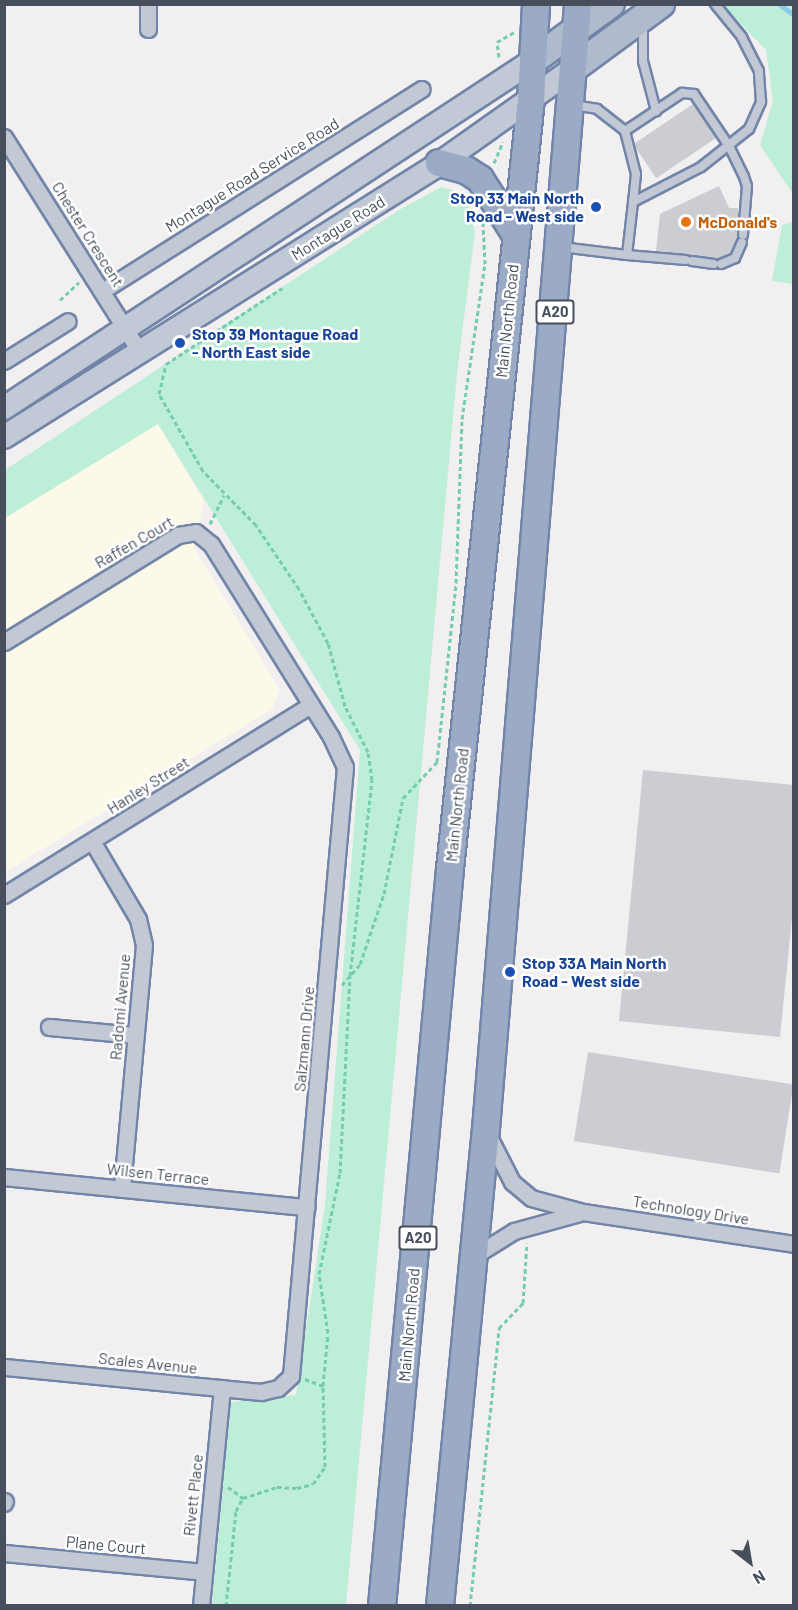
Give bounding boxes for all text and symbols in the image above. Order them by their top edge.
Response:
street label: Montague Road Service Road [162,113,342,237]
street label: Chester Crescent [48,178,128,290]
place label: Stop 33 Main North Road - West side [450,188,584,226]
street label: Montague Road [288,192,388,264]
marker: Stop 33 Main North Road - West side [589,200,603,214]
place label: McDonald's [698,212,777,232]
marker: McDonald's [679,215,693,229]
street label: Main North Road [491,263,523,379]
road number: A20 [534,300,576,324]
place label: Stop 39 Montague Road - North East side [192,324,358,362]
marker: Stop 39 Montague Road - North East side [173,336,187,350]
street label: Raffen Court [91,512,177,572]
street label: Main North Road [441,747,473,863]
street label: Hanley Street [103,752,193,818]
street label: Radomi Avenue [106,953,134,1061]
place label: Stop 33A Main North Road - West side [522,953,666,991]
marker: Stop 33A Main North Road - West side [503,965,517,979]
street label: Salzmann Drive [290,985,318,1093]
street label: Wilsen Terrace [106,1159,210,1189]
street label: Technology Drive [631,1191,751,1229]
road number: A20 [397,1226,439,1250]
street label: Main North Road [394,1267,424,1383]
street label: Scales Avenue [97,1348,199,1378]
street label: Rivett Place [179,1453,207,1537]
street label: Plane Court [65,1532,147,1558]
north arrow [720,1532,780,1592]
text: N [750,1567,769,1589]

